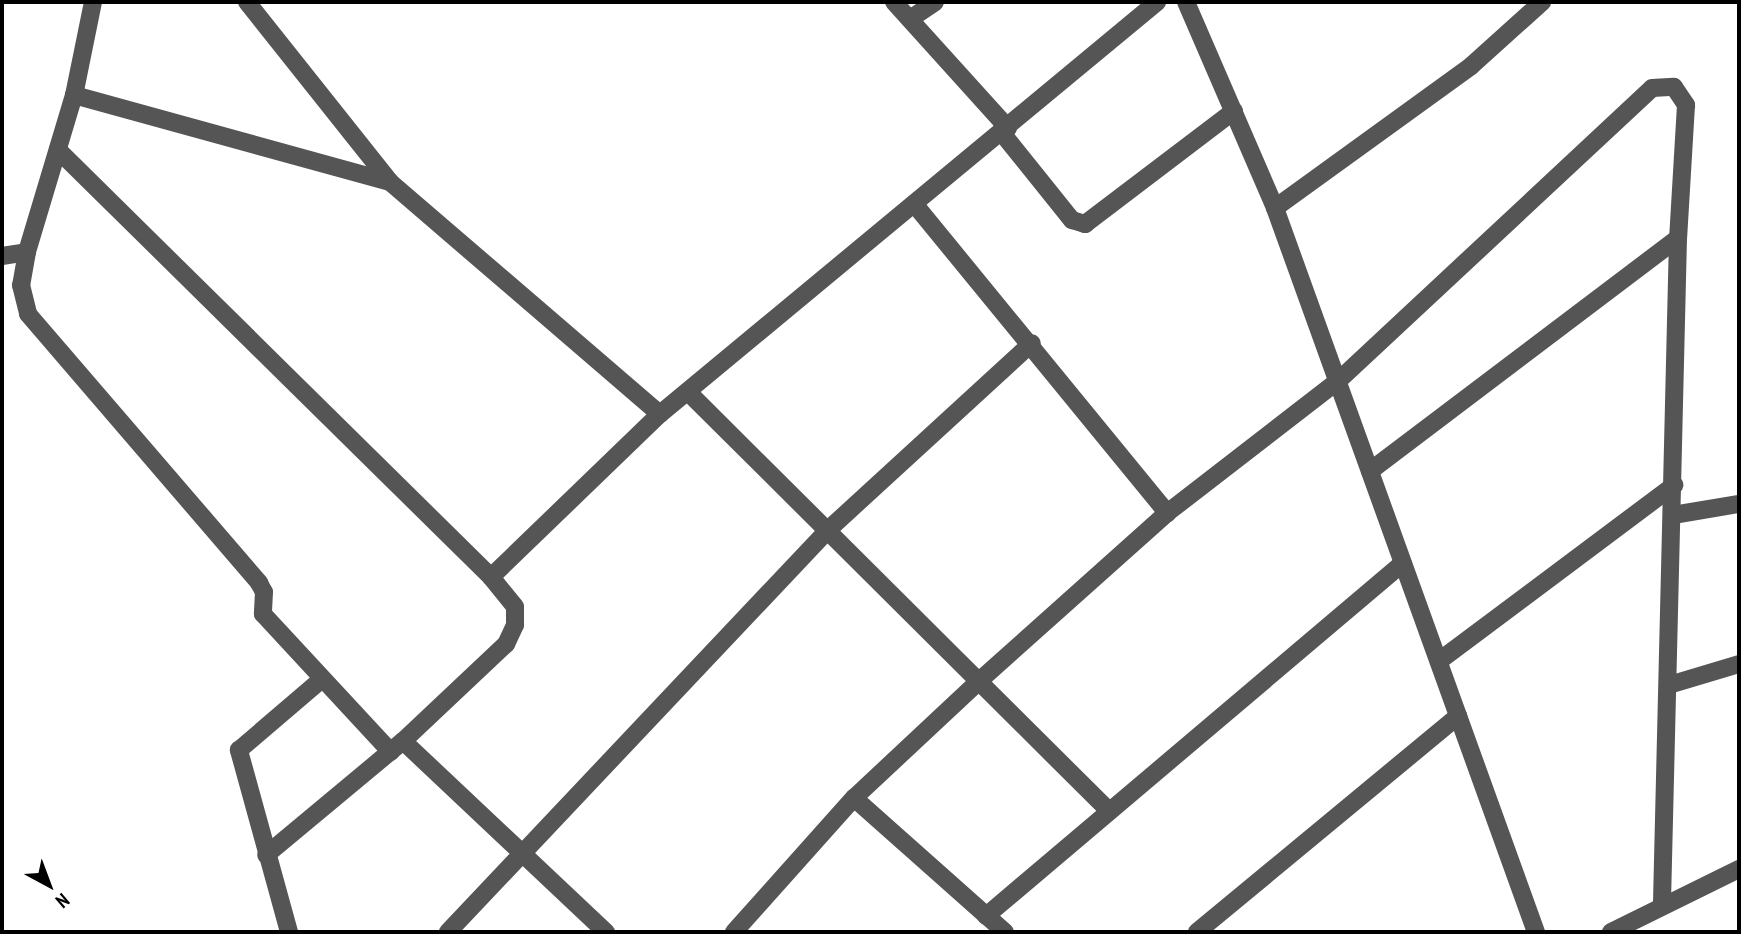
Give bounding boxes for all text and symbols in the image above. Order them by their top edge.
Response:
north arrow [14,850,84,920]
text: N [51,888,75,913]

